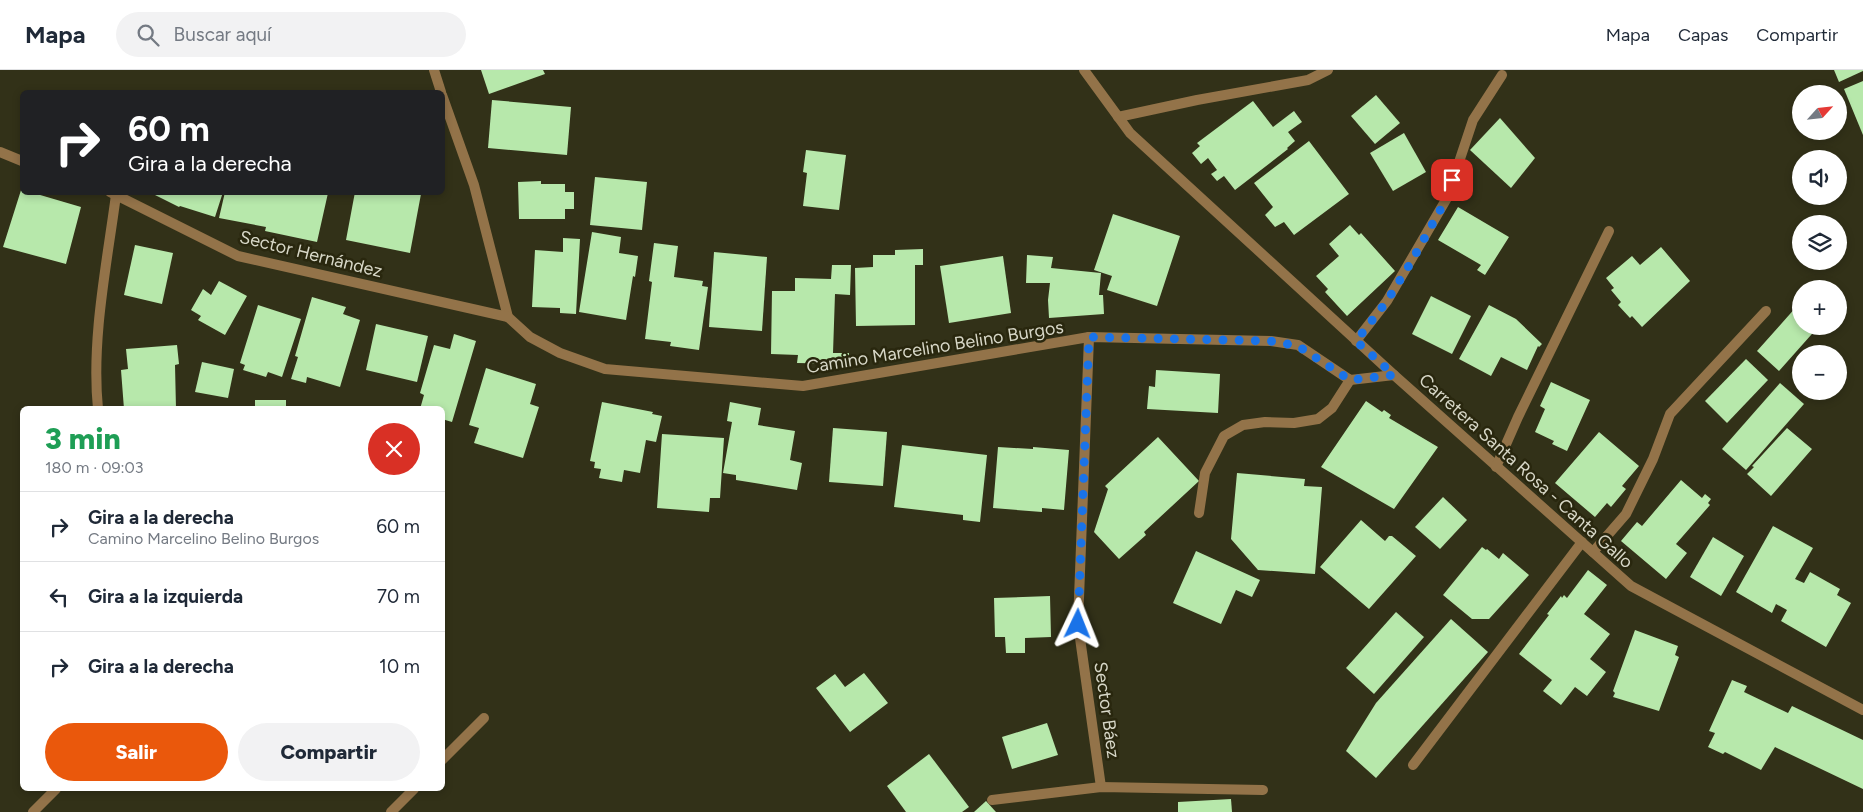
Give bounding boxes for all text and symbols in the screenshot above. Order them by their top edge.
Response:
search box [116,12,466,57]
text: Mapa [25,20,86,49]
icon: search [134,21,162,49]
text: Buscar aquí [174,23,271,46]
text: Mapa [1606,24,1650,46]
text: Capas [1678,24,1728,46]
text: Compartir [1756,24,1838,46]
north arrow [1792,85,1848,140]
map controls [1792,85,1847,400]
text: 60 m [128,108,210,150]
icon: right [45,110,110,175]
text: Gira a la derecha [128,150,292,177]
button: sound [1792,150,1847,205]
pin [1431,159,1473,201]
icon: arrive [1438,166,1466,194]
button: layers [1792,215,1847,270]
street label: Sector Hernández [237,226,385,282]
button: + [1792,280,1847,335]
street label: Camino Marcelino Belino Burgos [805,316,1065,378]
button: − [1792,345,1847,400]
street label: Carretera Santa Rosa - Canta Gallo [1414,369,1638,573]
text: 3 min [45,420,121,457]
button: close [368,423,420,475]
text: 180 m · 09:03 [45,458,144,477]
text: Gira a la derecha [88,506,234,529]
icon: right [45,513,73,541]
text: 60 m [376,515,420,538]
text: Camino Marcelino Belino Burgos [88,529,319,548]
icon: left [45,583,73,611]
text: Gira a la izquierda [88,585,243,608]
text: 70 m [377,585,420,608]
position arrow [1051,597,1103,649]
icon: right [45,653,73,681]
text: Gira a la derecha [88,655,234,678]
text: 10 m [379,655,420,678]
street label: Sector Báez [1089,660,1125,760]
button: Salir [45,723,228,781]
button: Compartir [238,723,420,781]

